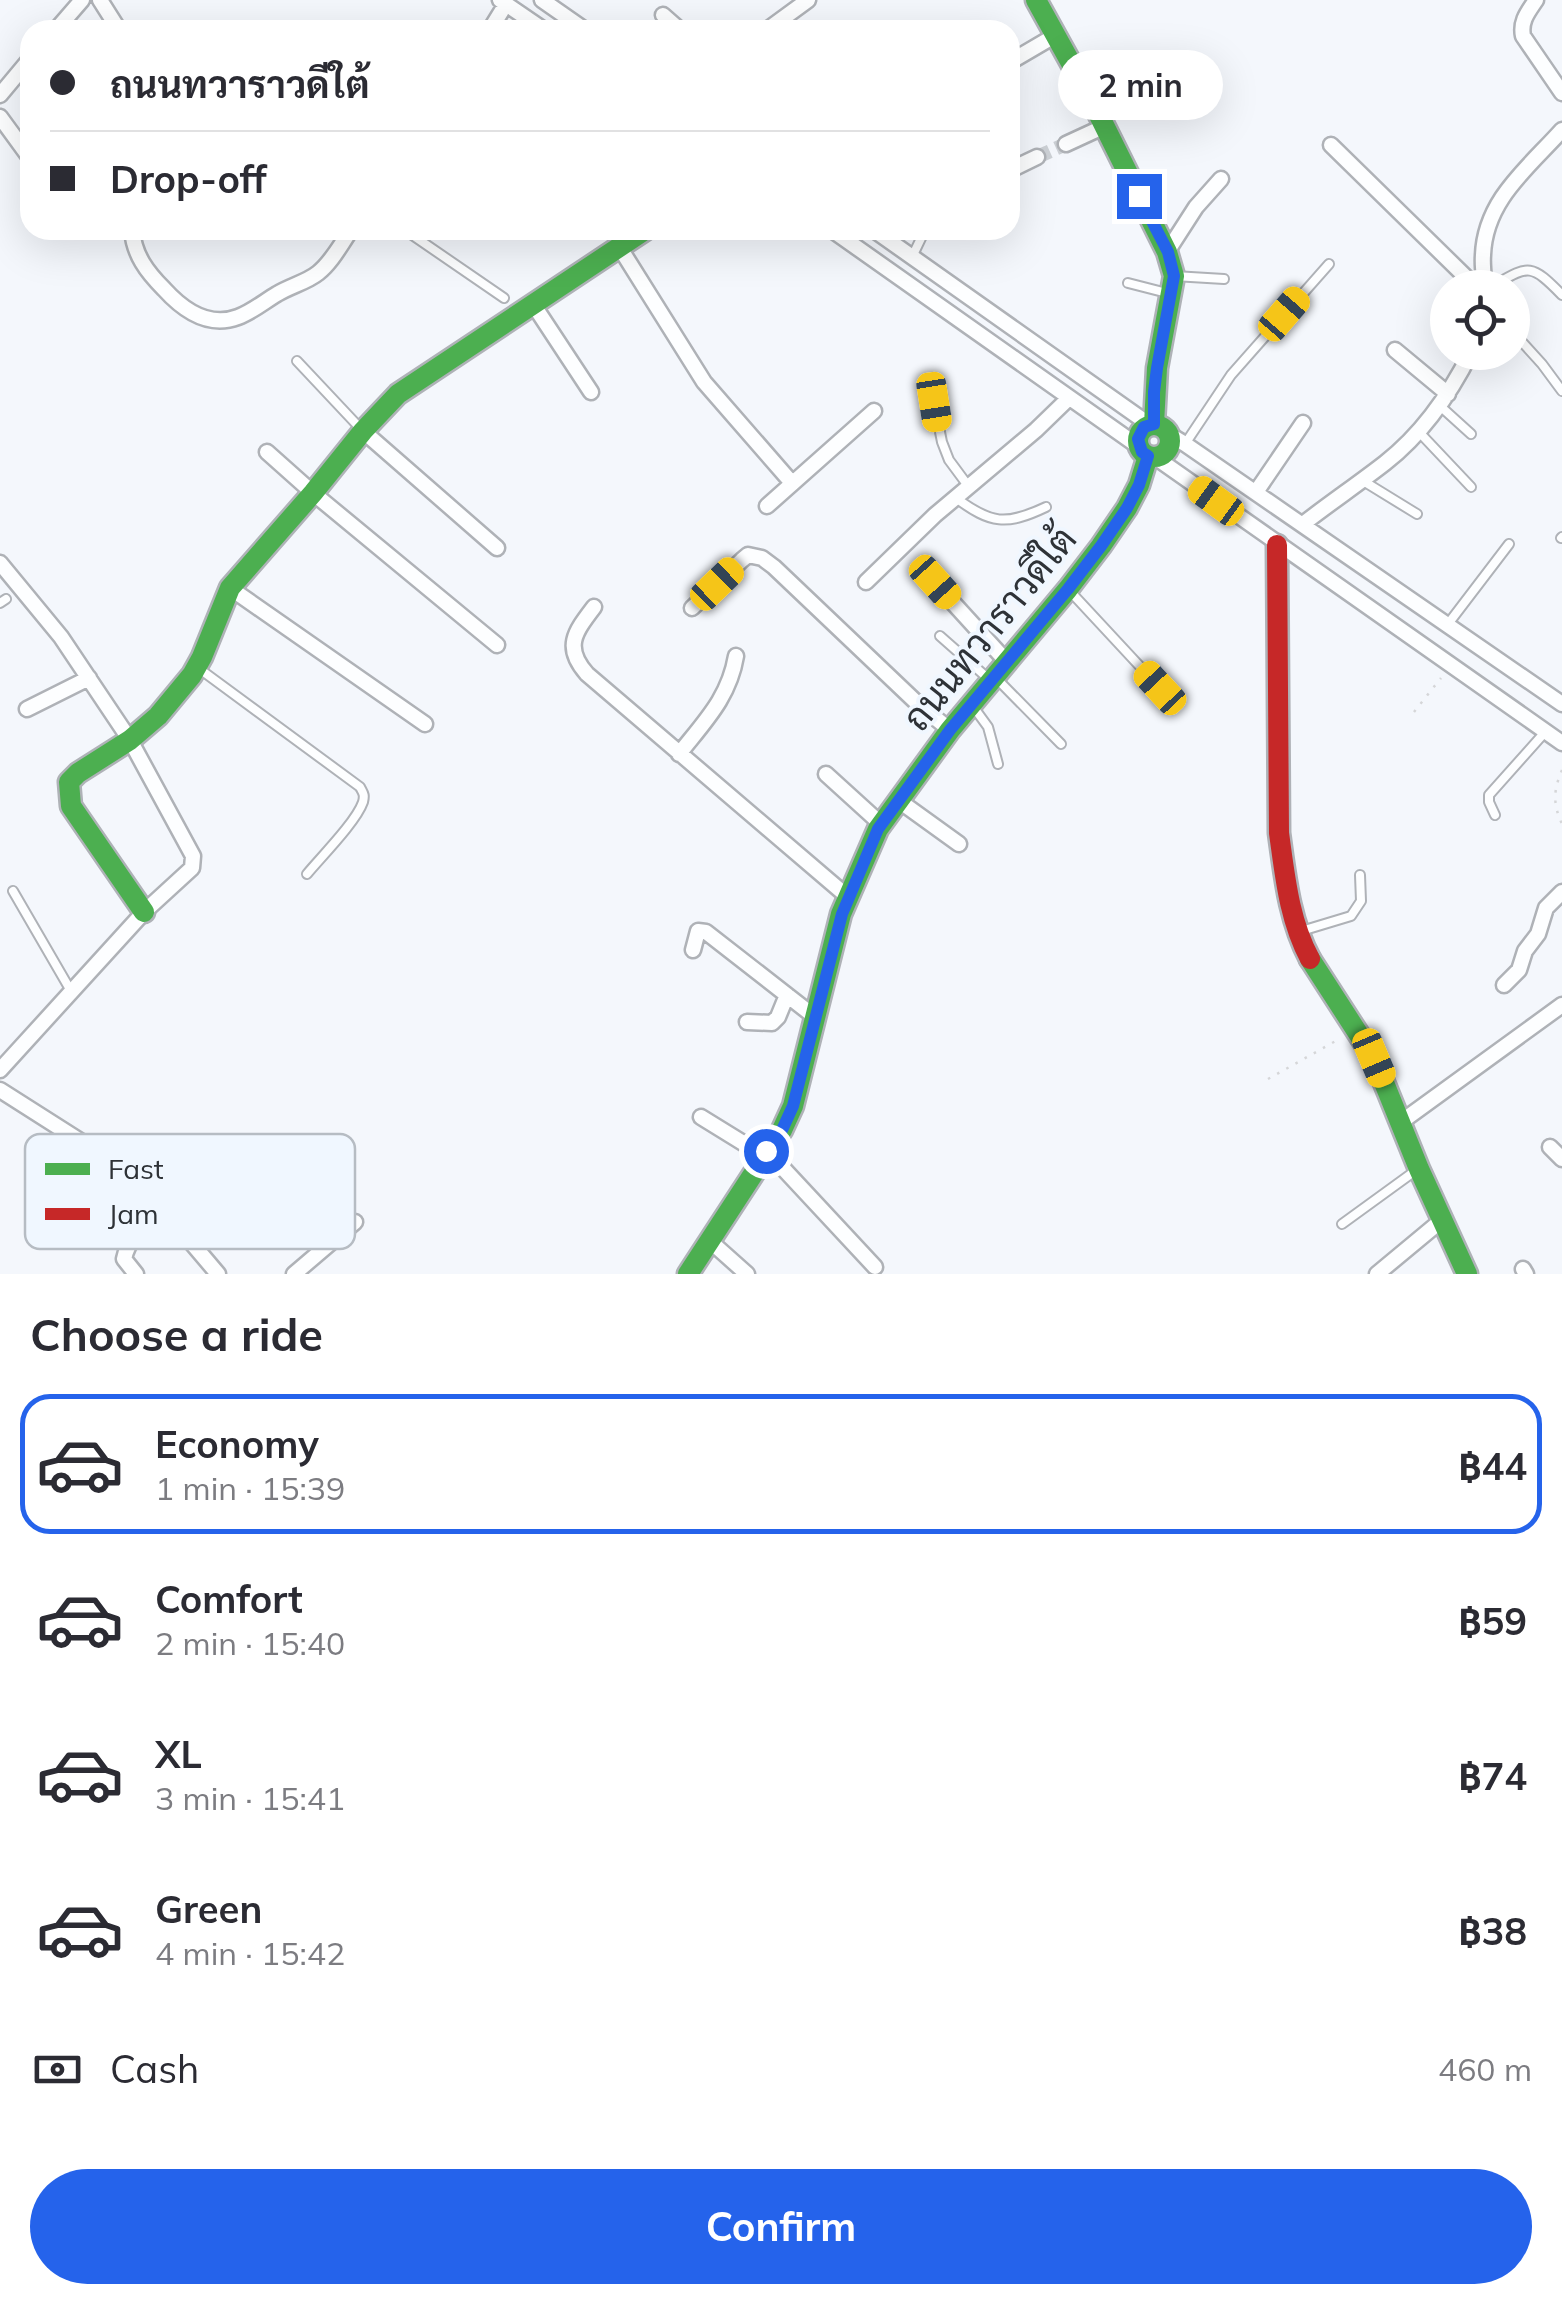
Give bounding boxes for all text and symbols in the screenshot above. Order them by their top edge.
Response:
callout: 2 min [1056,51,1222,121]
text: ถนนทวาราวดีใต้ [110,60,370,108]
text: 2 min [1098,65,1183,105]
text: Drop-off [110,155,267,203]
route end [1117,174,1162,219]
map controls [1430,270,1530,370]
button: locate [1430,270,1530,370]
car [1253,282,1315,346]
car [914,370,954,434]
car [1183,471,1249,531]
street label: ถนนทวาราวดีใต้ [892,515,1087,740]
car [904,550,966,614]
car [685,552,749,616]
car [1129,656,1191,720]
car [1348,1025,1400,1091]
route start [744,1129,789,1174]
legend [25,1134,355,1249]
text: Fast [108,1151,164,1186]
text: Jam [108,1196,159,1231]
text: Choose a ride [30,1306,323,1362]
icon: car [35,1419,125,1509]
text: Economy [155,1420,319,1468]
text: ฿44 [1458,1442,1527,1490]
text: 1 min · 15:39 [155,1468,345,1508]
icon: car [35,1574,125,1664]
text: Comfort [155,1575,303,1623]
text: ฿59 [1458,1597,1527,1645]
text: 2 min · 15:40 [155,1623,345,1663]
icon: car [35,1729,125,1819]
text: XL [155,1730,202,1778]
text: ฿74 [1458,1752,1527,1800]
text: 3 min · 15:41 [155,1778,345,1818]
icon: car [35,1884,125,1974]
text: Green [155,1885,262,1933]
text: ฿38 [1458,1907,1527,1955]
text: 4 min · 15:42 [155,1933,345,1973]
icon: cash [30,2042,85,2097]
text: Cash [110,2045,199,2093]
text: 460 m [1438,2049,1532,2089]
button: Confirm [30,2169,1532,2284]

